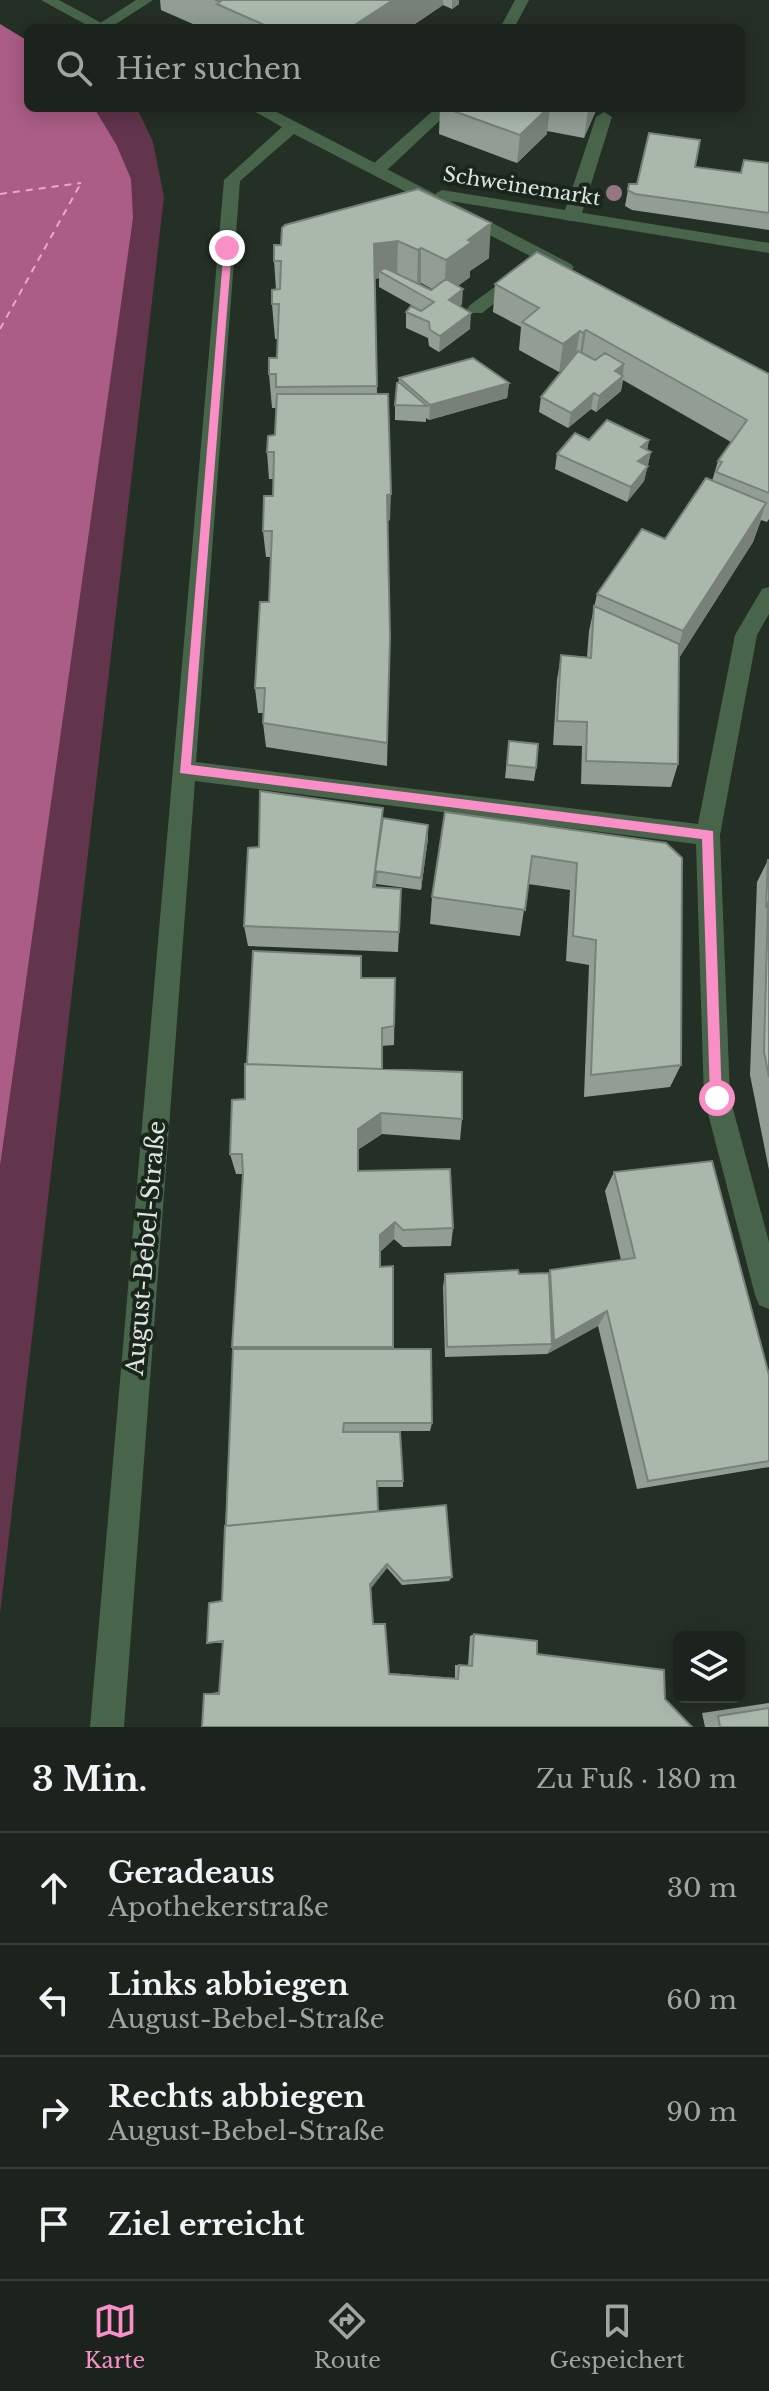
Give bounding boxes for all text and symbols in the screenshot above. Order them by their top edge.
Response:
search box [24,24,745,112]
icon: search [52,46,96,90]
text: Hier suchen [116,50,302,87]
street label: Schweinemarkt [442,162,603,210]
route end [209,230,245,266]
route start [699,1080,735,1116]
street label: August-Bebel-Straße [120,1119,171,1377]
map controls [673,1631,745,1703]
button: layers [673,1631,745,1703]
text: 3 Min. [32,1758,147,1800]
text: Zu Fuß · 180 m [536,1763,737,1795]
text: Geradeaus [108,1854,275,1891]
icon: ahead [32,1866,76,1910]
text: 30 m [667,1872,737,1904]
text: Apothekerstraße [108,1891,329,1923]
text: Links abbiegen [108,1966,349,2003]
icon: left [32,1978,76,2022]
text: 60 m [666,1984,737,2016]
text: August-Bebel-Straße [108,2003,385,2035]
text: Rechts abbiegen [108,2078,365,2115]
icon: right [32,2090,76,2134]
text: 90 m [666,2096,737,2128]
text: August-Bebel-Straße [108,2115,385,2147]
icon: arrive [32,2202,76,2246]
text: Ziel erreicht [108,2206,304,2243]
tab: Karte [84,2299,145,2374]
tab: Route [314,2299,381,2374]
tab: Gespeichert [550,2299,685,2374]

